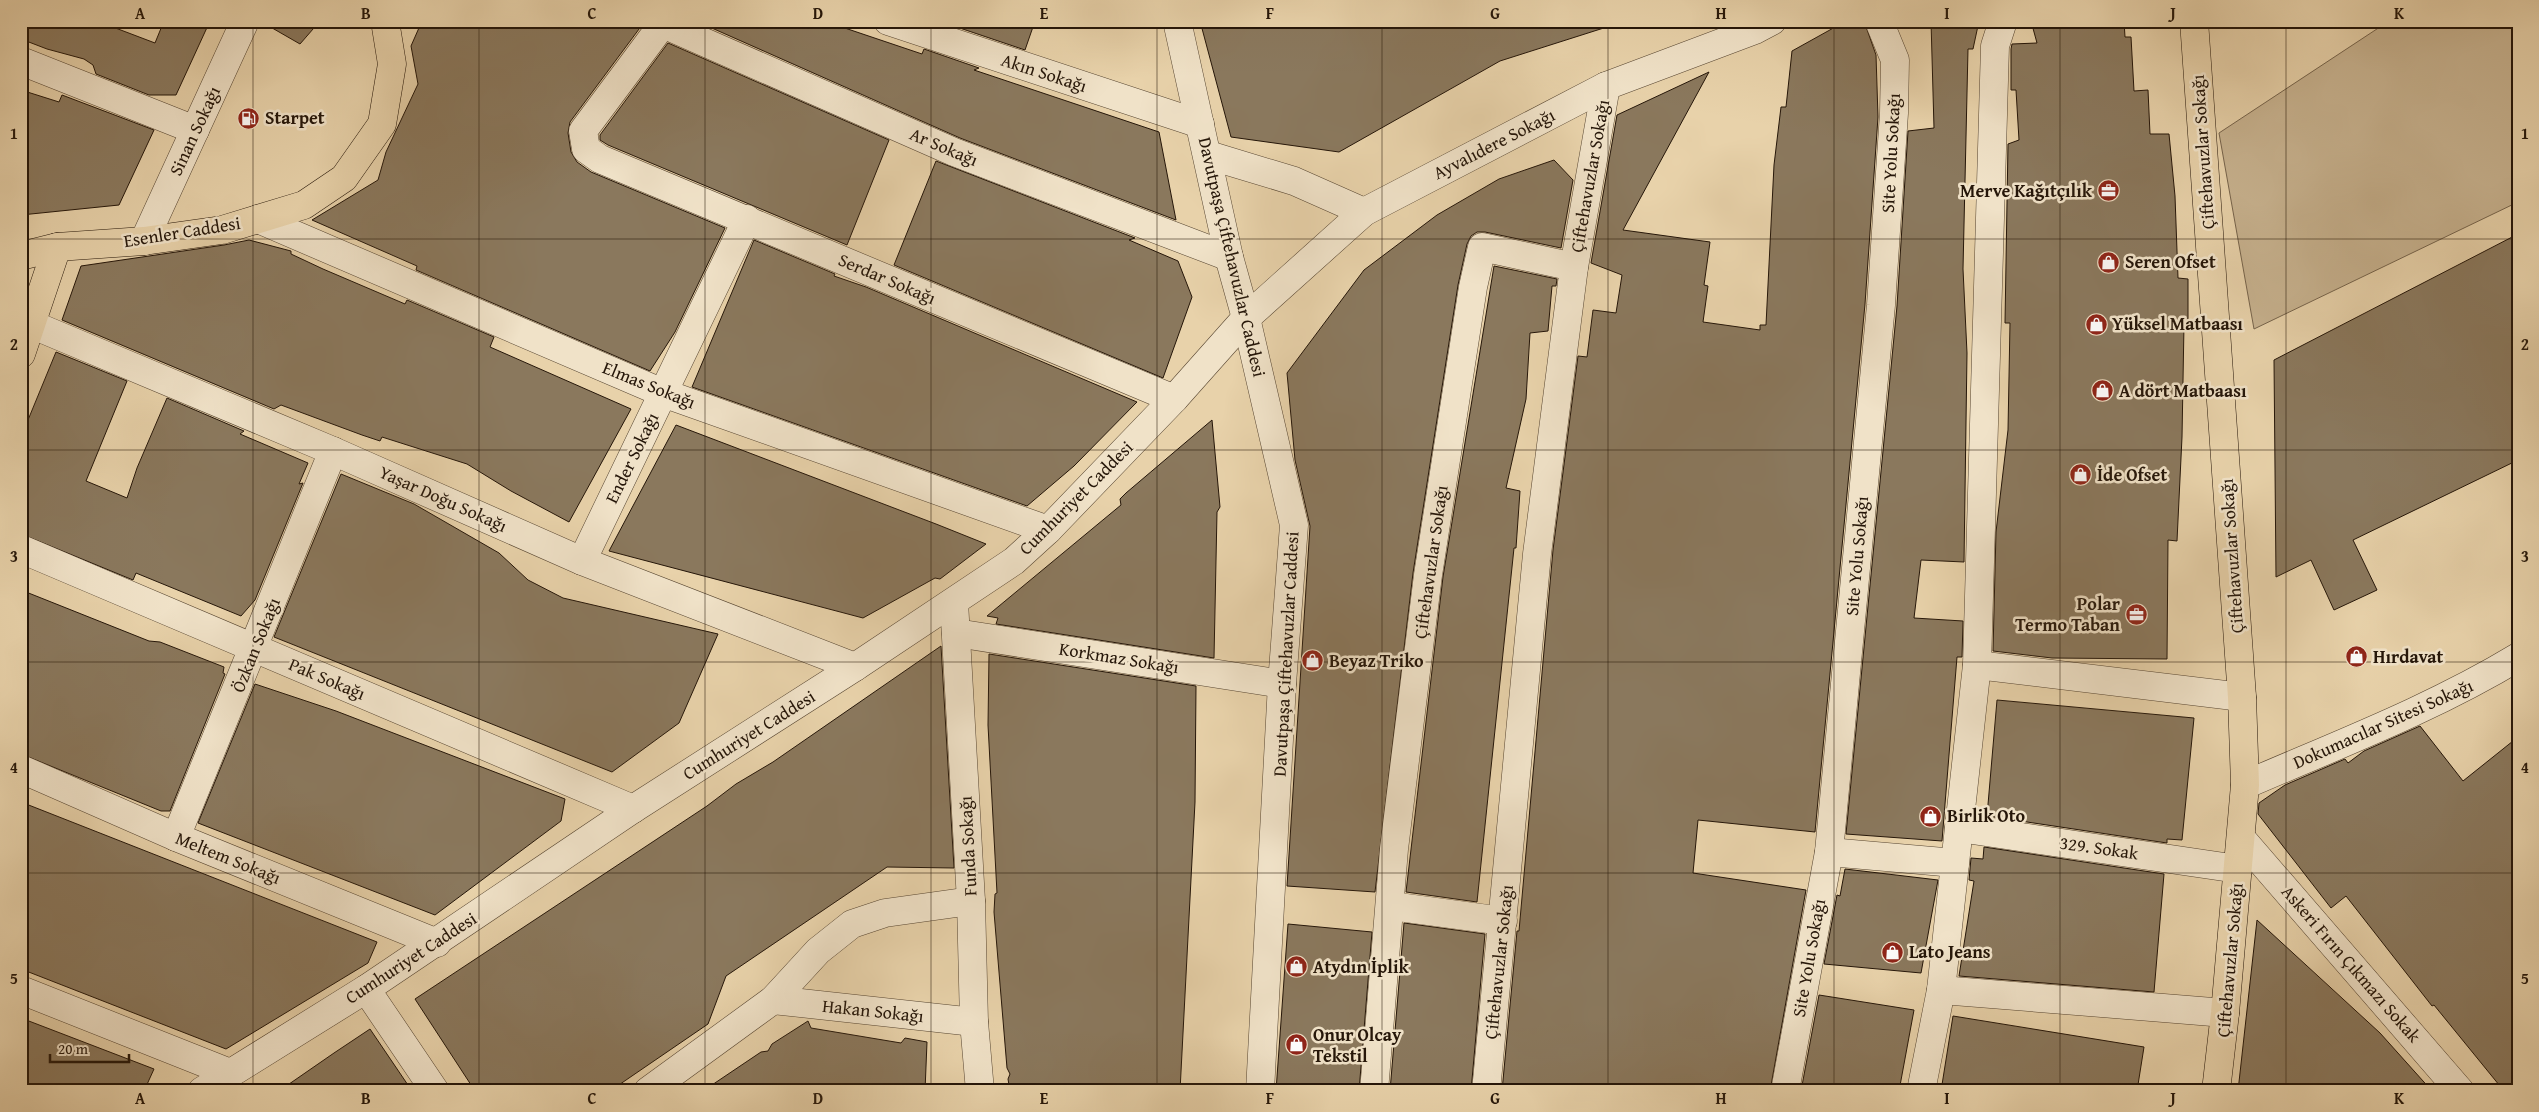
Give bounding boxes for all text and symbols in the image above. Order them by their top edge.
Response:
text: A [135,1,146,25]
text: B [361,1,371,25]
text: C [587,1,597,25]
text: D [813,1,823,25]
text: E [1040,1,1049,25]
text: F [1266,1,1274,25]
text: G [1490,1,1500,25]
text: H [1715,1,1727,25]
text: I [1944,1,1950,25]
text: J [2167,1,2176,25]
text: K [2394,1,2405,25]
street label: Akın Sokağı [998,46,1091,99]
street label: Çiftehavuzlar Sokağı [2184,74,2221,230]
street label: Sinan Sokağı [162,82,227,180]
street label: Site Yolu Sokağı [1874,92,1907,214]
street label: Çiftehavuzlar Sokağı [1563,97,1616,255]
street label: Ayvalıdere Sokağı [1428,101,1559,186]
place label: Starpet [265,104,325,131]
fuel station icon: Starpet [237,106,261,130]
street label: Ar Sokağı [906,120,983,173]
text: 1 [10,121,18,145]
text: 1 [2521,121,2529,145]
street label: Davutpaşa Çiftehavuzlar Caddesi [1192,134,1273,380]
place label: Merve Kağıtçılık [1960,177,2093,204]
office icon: Merve Kağıtçılık [2096,179,2120,203]
street label: Esenler Caddesi [122,209,242,254]
street label: Serdar Sokağı [834,246,940,311]
place label: Seren Ofset [2125,248,2216,275]
shop icon: Seren Ofset [2097,250,2121,274]
place label: Yüksel Matbaası [2112,310,2243,337]
shop icon: Yüksel Matbaası [2084,312,2108,336]
text: 2 [10,332,18,356]
text: 2 [2521,332,2529,356]
street label: Elmas Sokağı [599,354,700,415]
place label: A dört Matbaası [2119,377,2247,404]
shop icon: A dört Matbaası [2091,379,2115,403]
street label: Ender Sokağı [598,408,665,508]
street label: Cumhuriyet Caddesi [1012,434,1139,561]
street label: Yaşar Doğu Sokağı [375,458,512,539]
place label: İde Ofset [2097,461,2167,488]
shop icon: İde Ofset [2069,463,2093,487]
street label: Çiftehavuzlar Sokağı [2213,478,2250,634]
street label: Çiftehavuzlar Sokağı [1406,483,1455,641]
street label: Site Yolu Sokağı [1838,495,1875,617]
street label: Davutpaşa Çiftehavuzlar Caddesi [1266,531,1305,777]
text: 3 [10,544,18,568]
text: 3 [2521,544,2529,568]
place label: Polar Termo Taban [2015,590,2121,638]
street label: Özkan Sokağı [224,593,287,696]
office icon: Polar Termo Taban [2124,602,2148,626]
street label: Korkmaz Sokağı [1057,635,1181,680]
place label: Hırdavat [2373,643,2444,670]
shop icon: Hırdavat [2345,645,2369,669]
place label: Beyaz Triko [1329,647,1424,674]
shop icon: Beyaz Triko [1301,649,1325,673]
street label: Pak Sokağı [285,650,370,707]
street label: Dokumacılar Sitesi Sokağı [2288,672,2477,775]
street label: Cumhuriyet Caddesi [677,683,820,786]
text: 4 [10,755,18,779]
text: 4 [2521,755,2529,779]
street label: Funda Sokağı [951,795,984,897]
place label: Birlik Oto [1947,802,2025,829]
shop icon: Birlik Oto [1919,804,1943,828]
street label: Meltem Sokağı [172,824,285,891]
street label: 329. Sokak [2058,829,2141,866]
street label: Askeri Fırın Çıkmazı Sokak [2275,879,2428,1049]
street label: Çiftehavuzlar Sokağı [2209,882,2250,1038]
street label: Çiftehavuzlar Sokağı [1477,884,1520,1040]
street label: Site Yolu Sokağı [1785,897,1832,1019]
street label: Cumhuriyet Caddesi [340,905,482,1010]
place label: Lato Jeans [1909,938,1991,965]
shop icon: Lato Jeans [1881,940,1905,964]
place label: Atydın İplik [1313,953,1410,980]
shop icon: Atydın İplik [1285,955,1309,979]
text: 5 [10,966,18,990]
text: 5 [2521,966,2529,990]
street label: Hakan Sokağı [821,992,925,1029]
place label: Onur Olcay Tekstil [1313,1021,1402,1069]
scale bar [50,1032,129,1064]
shop icon: Onur Olcay Tekstil [1285,1033,1309,1057]
text: 20 m [58,1038,89,1059]
text: A [135,1086,146,1110]
text: B [361,1086,371,1110]
text: C [587,1086,597,1110]
text: D [813,1086,823,1110]
text: E [1040,1086,1049,1110]
text: F [1266,1086,1274,1110]
text: G [1490,1086,1500,1110]
text: H [1715,1086,1727,1110]
text: I [1944,1086,1950,1110]
text: J [2167,1086,2176,1110]
text: K [2394,1086,2405,1110]

